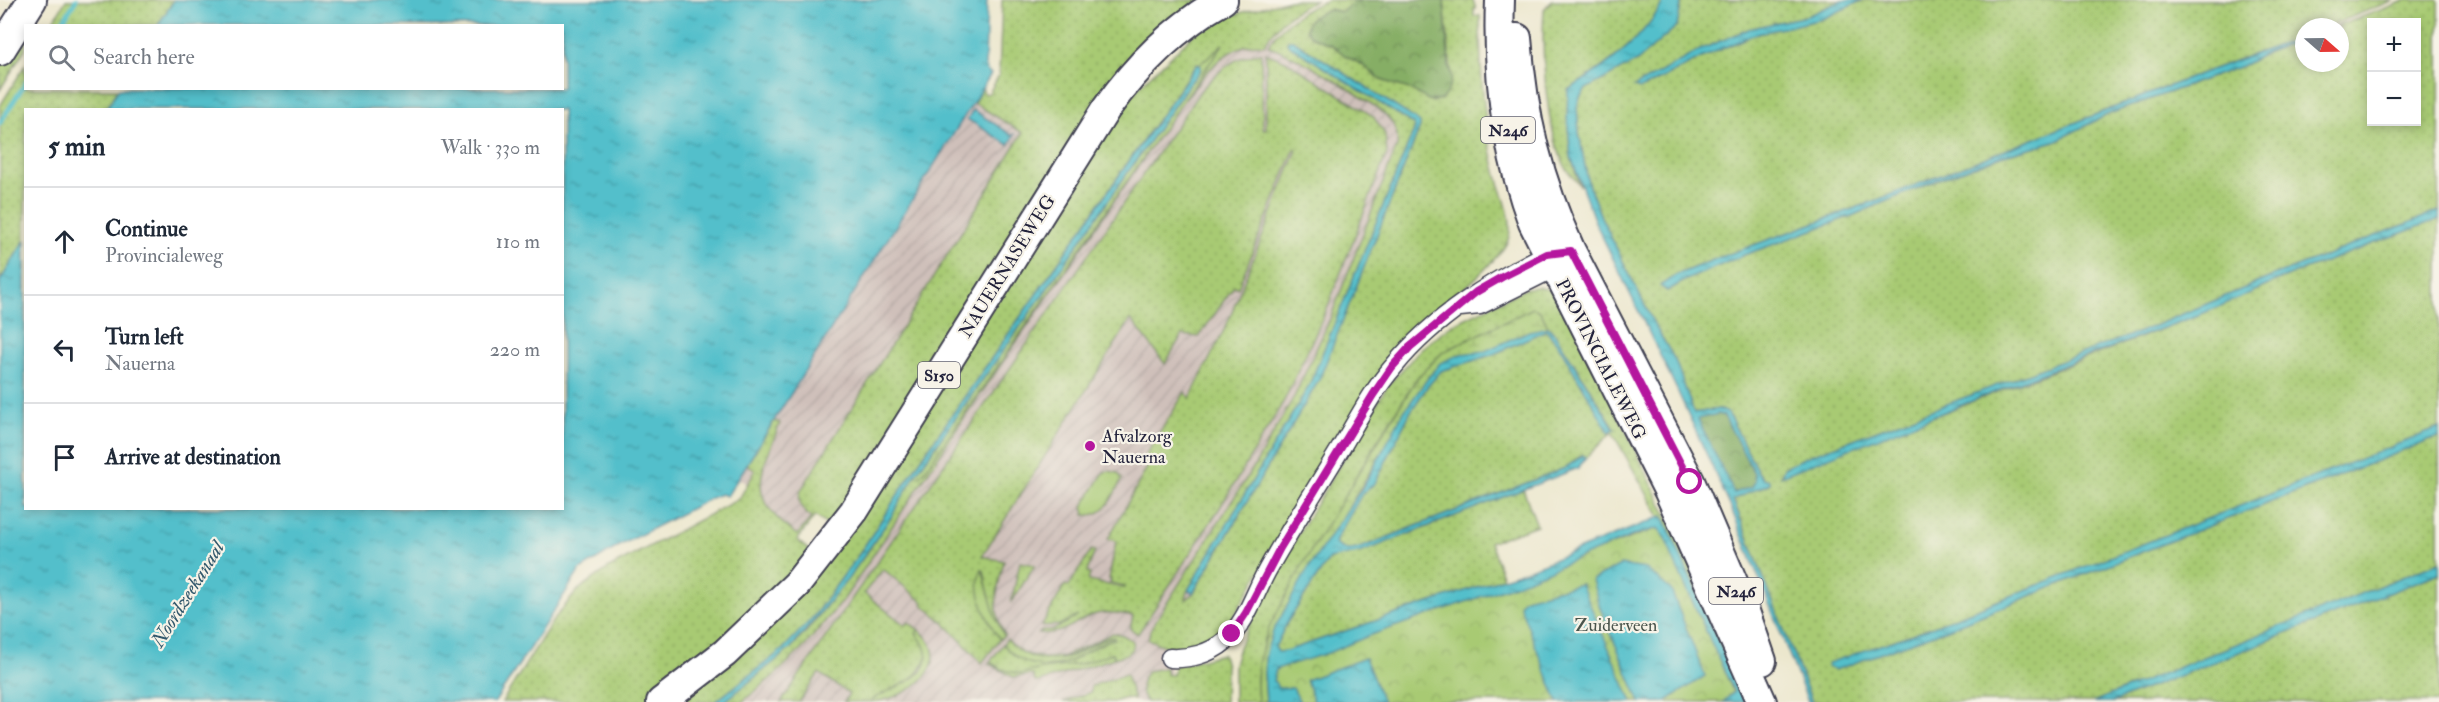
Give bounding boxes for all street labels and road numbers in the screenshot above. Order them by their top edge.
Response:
road number: N246 [1481,117,1535,143]
street label: NAUERNASEWEG [954,191,1061,342]
street label: PROVINCIALEWEG [1550,275,1651,443]
road number: S150 [918,362,960,388]
road number: N246 [1709,578,1763,604]

